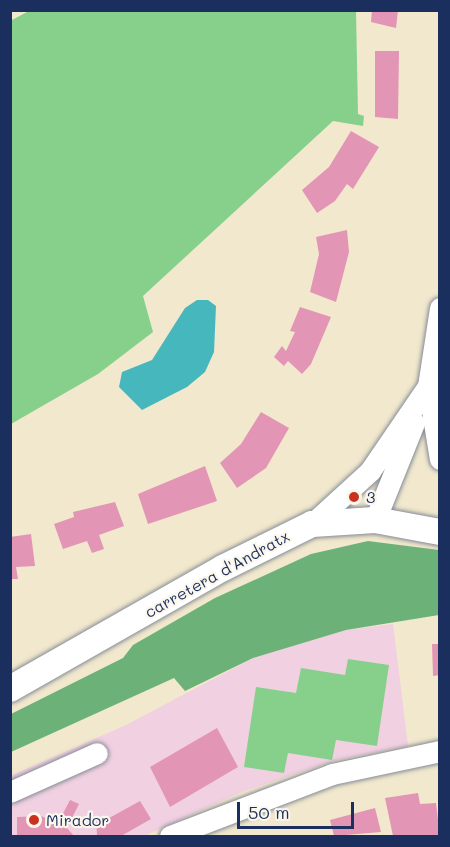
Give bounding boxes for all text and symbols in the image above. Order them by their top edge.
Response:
place label: 3 [366,487,375,507]
marker: 3 [347,490,361,504]
street label: carretera d'Andratx [141,526,293,622]
scale bar [240,790,357,828]
text: 50 m [248,800,290,824]
place label: Mirador [46,810,109,830]
marker: Mirador [27,813,41,827]

